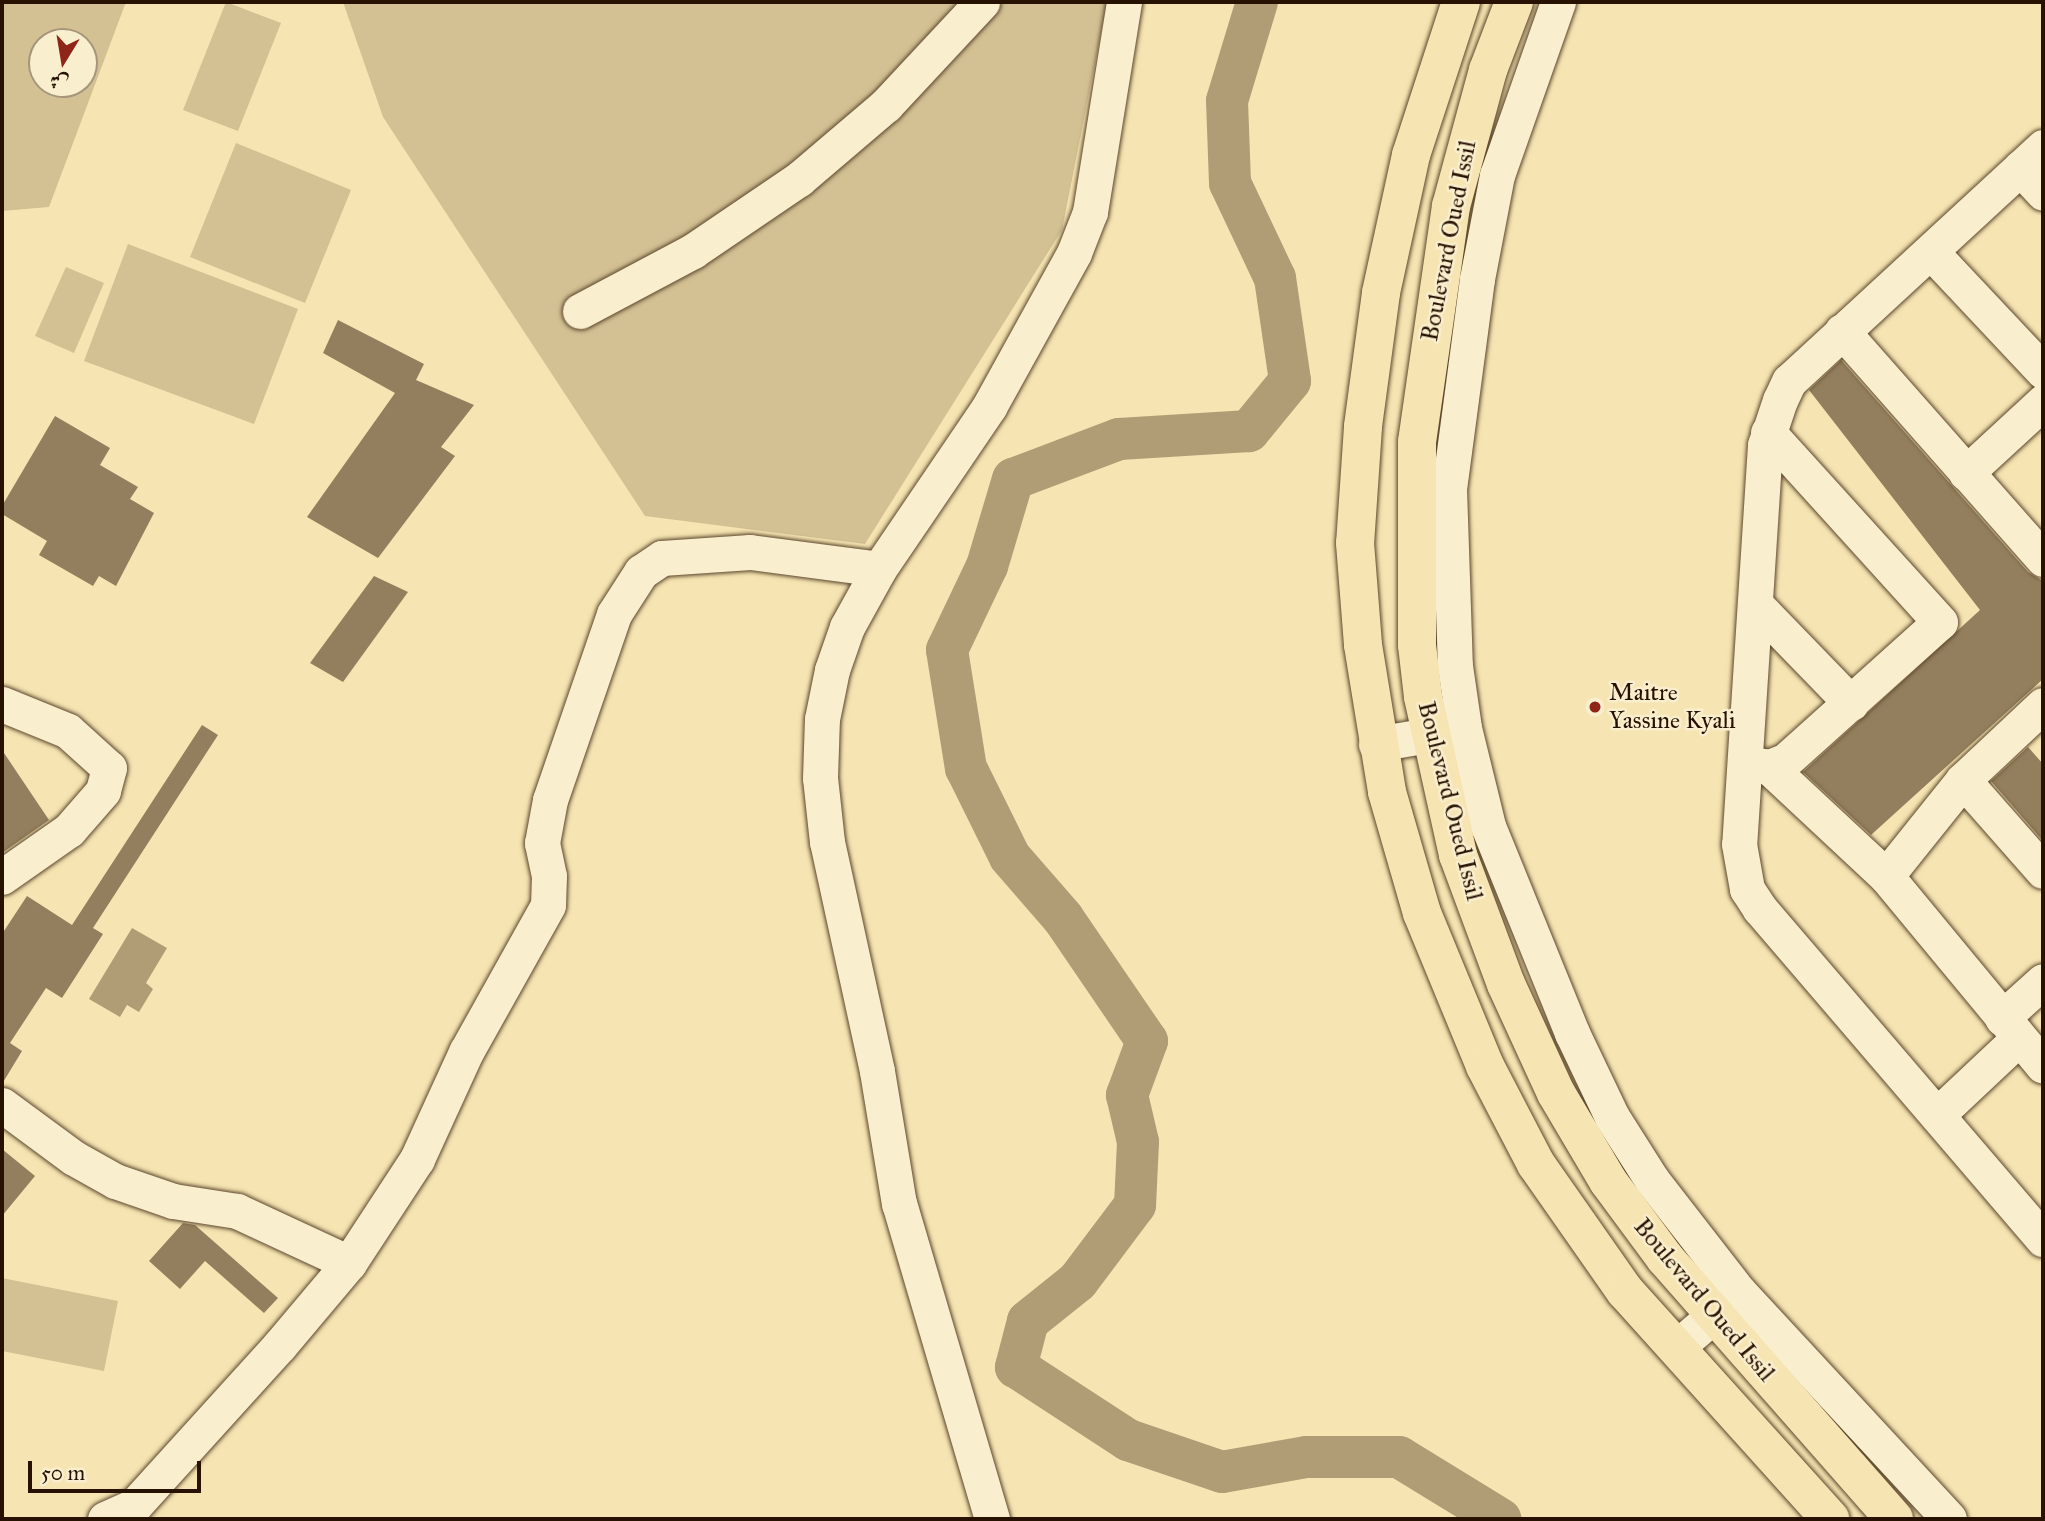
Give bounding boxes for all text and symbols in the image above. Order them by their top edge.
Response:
north arrow [28,28,98,98]
text: ش [48,69,71,95]
street label: Boulevard Oued Issil [1415,138,1483,344]
place label: Maitre Yassine Kyali [1609,679,1736,735]
street label: Boulevard Oued Issil [1411,699,1489,903]
marker: Maitre Yassine Kyali [1587,699,1603,715]
street label: Boulevard Oued Issil [1627,1213,1781,1387]
scale bar [32,1448,205,1492]
text: 50 m [41,1460,85,1486]

